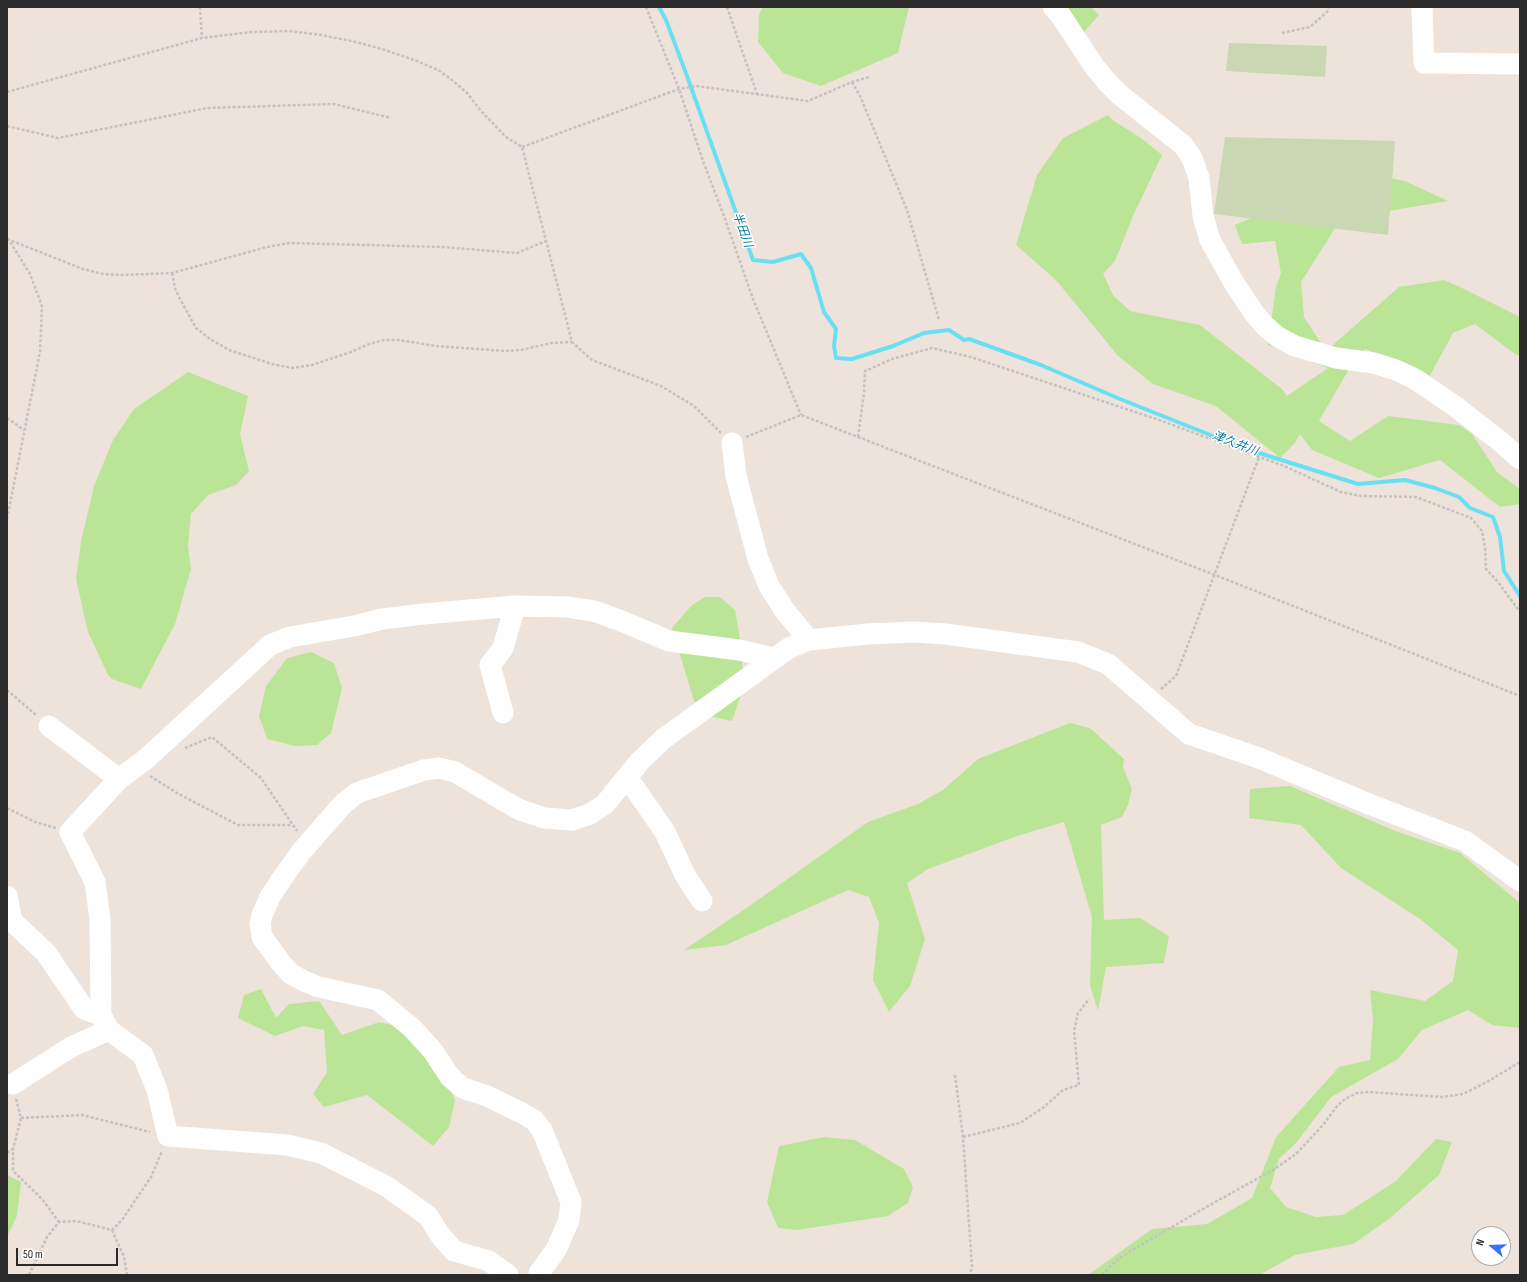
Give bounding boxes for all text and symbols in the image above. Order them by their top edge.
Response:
water label: 半田川 [729,211,755,249]
water label: 津久井川 [1210,429,1260,459]
north arrow [1471,1226,1511,1266]
text: N [1473,1237,1487,1247]
scale bar [18,1240,120,1266]
text: 50 m [23,1247,43,1262]

